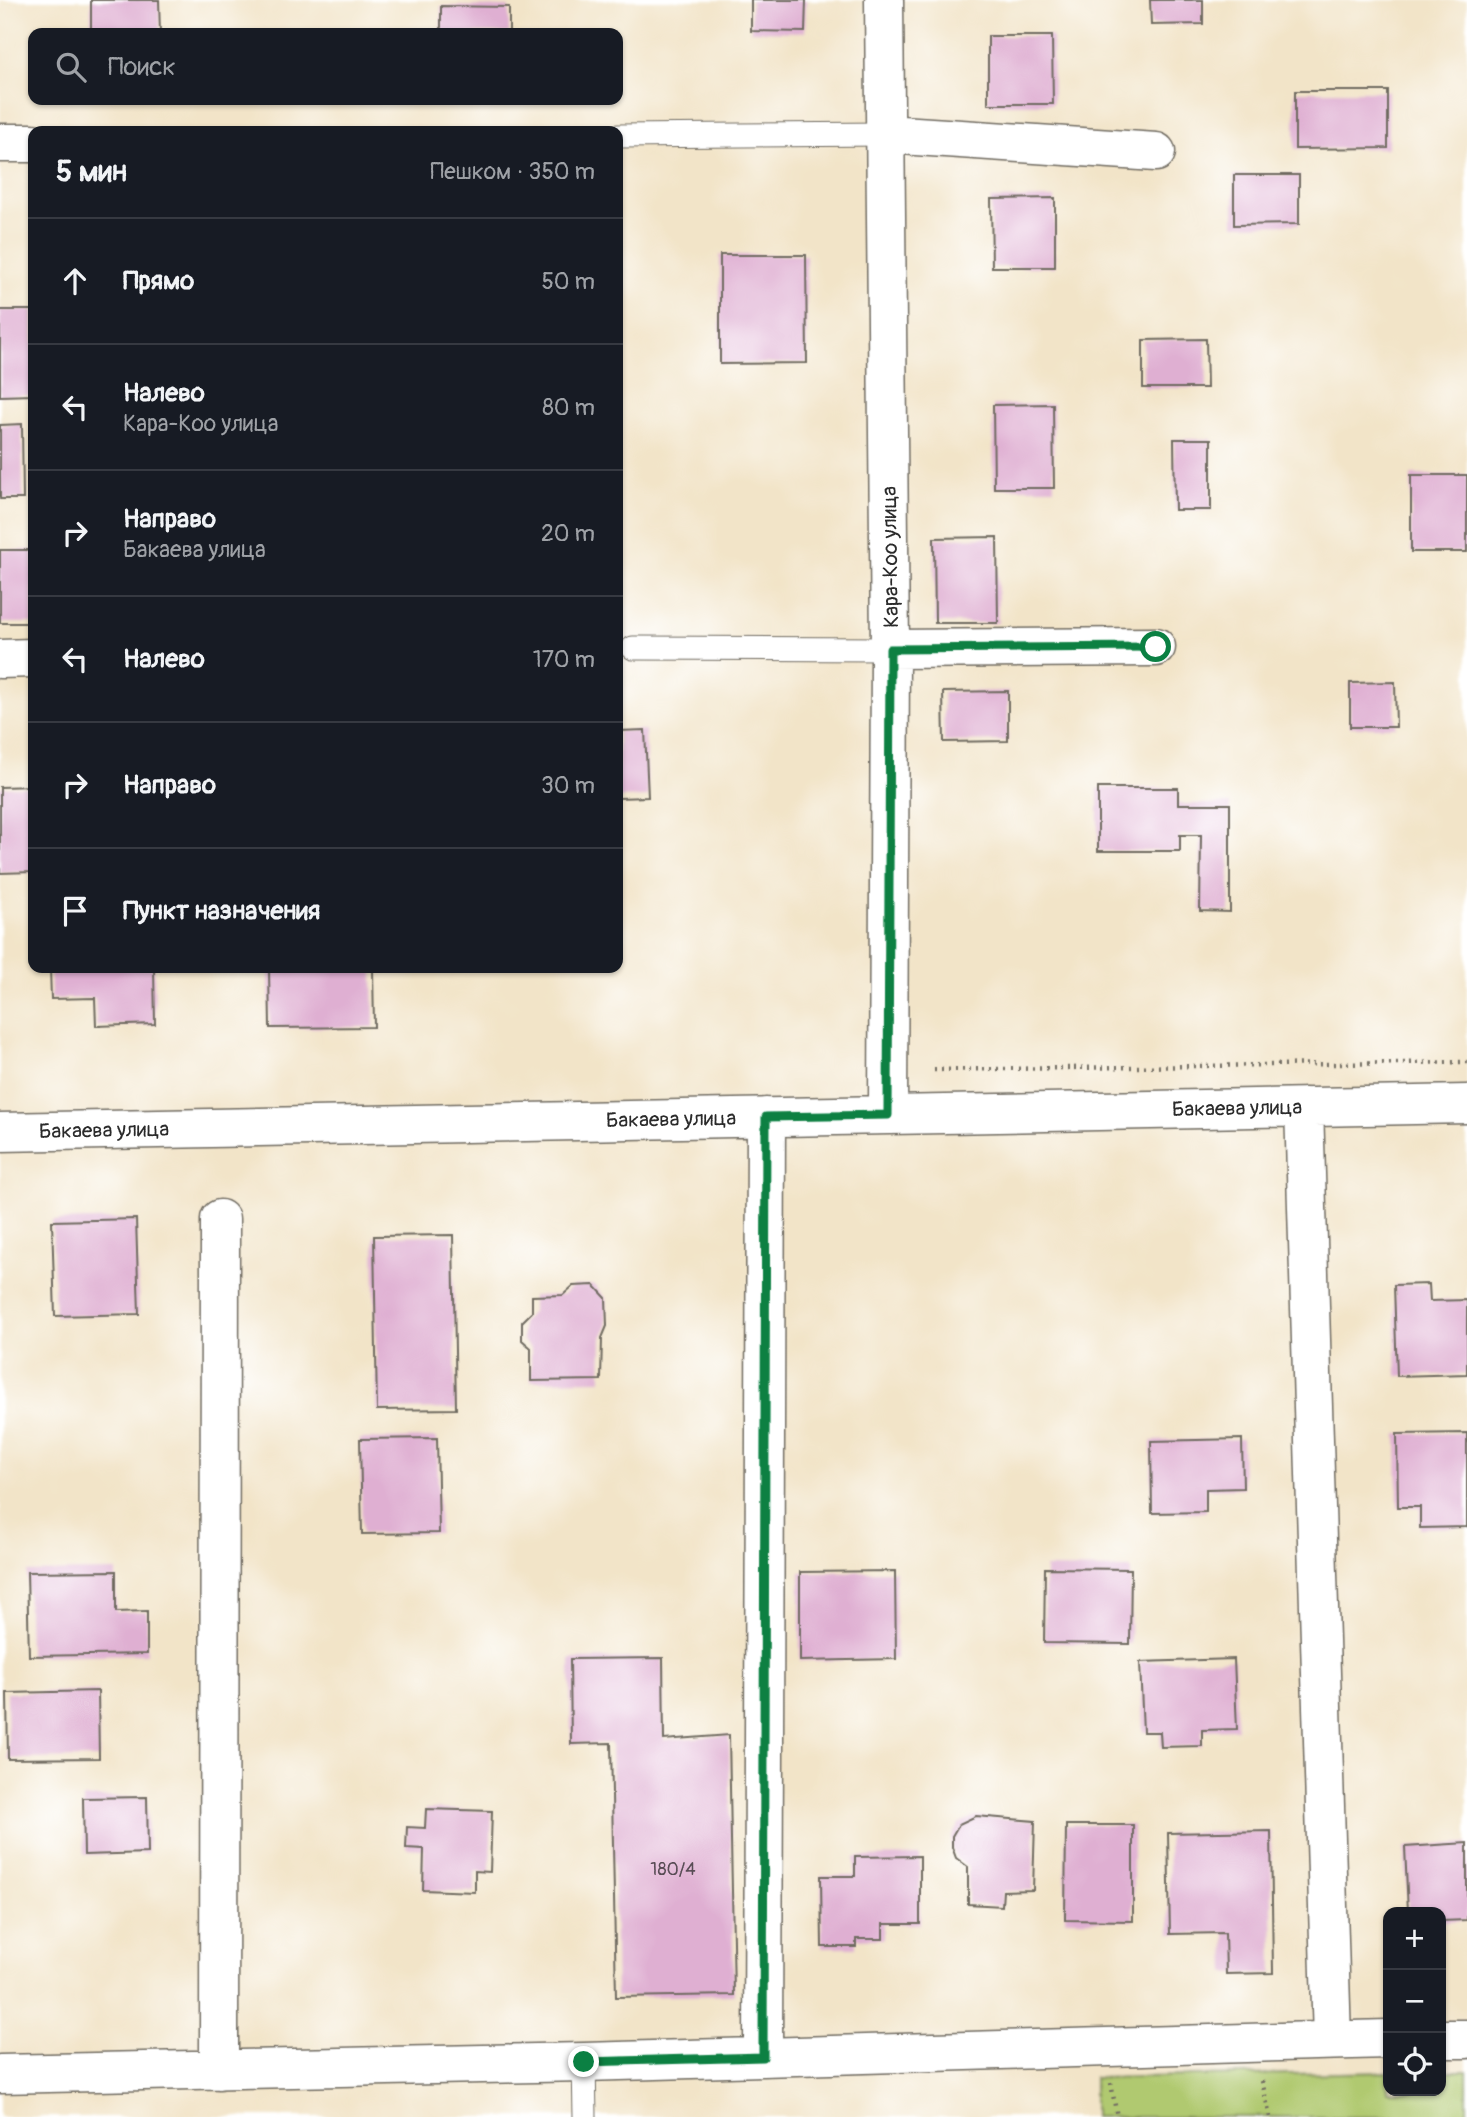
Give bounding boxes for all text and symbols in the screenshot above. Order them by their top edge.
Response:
search box [28,28,623,105]
icon: search [52,48,90,86]
text: Поиск [108,51,176,83]
text: 5 мин [56,153,127,190]
text: Пешком · 350 m [430,157,595,186]
icon: ahead [56,262,94,300]
text: Прямо [123,265,194,297]
text: 50 m [541,267,595,296]
text: Налево [123,377,205,409]
icon: left [56,388,94,426]
text: 80 m [542,393,595,422]
text: Кара-Коо улица [123,409,278,438]
street label: Кара-Коо улица [876,486,905,628]
text: Направо [123,503,216,535]
icon: right [56,514,94,552]
text: 20 m [541,519,595,548]
text: Бакаева улица [123,535,266,564]
route start [1140,631,1171,662]
icon: left [56,640,94,678]
text: Налево [123,643,205,675]
text: 170 m [533,645,595,674]
icon: right [56,766,94,804]
text: Направо [123,769,216,801]
text: 30 m [541,771,595,800]
icon: arrive [56,892,94,930]
text: Пункт назначения [123,895,320,927]
street label: Бакаева улица [1172,1094,1302,1123]
street label: Бакаева улица [606,1105,736,1134]
street label: Бакаева улица [39,1116,169,1145]
house number: 180/4 [650,1858,696,1881]
map controls [1383,1907,1446,2096]
button: + [1383,1907,1446,1970]
button: − [1383,1970,1446,2033]
button: locate [1383,2033,1446,2096]
route end [568,2046,599,2077]

